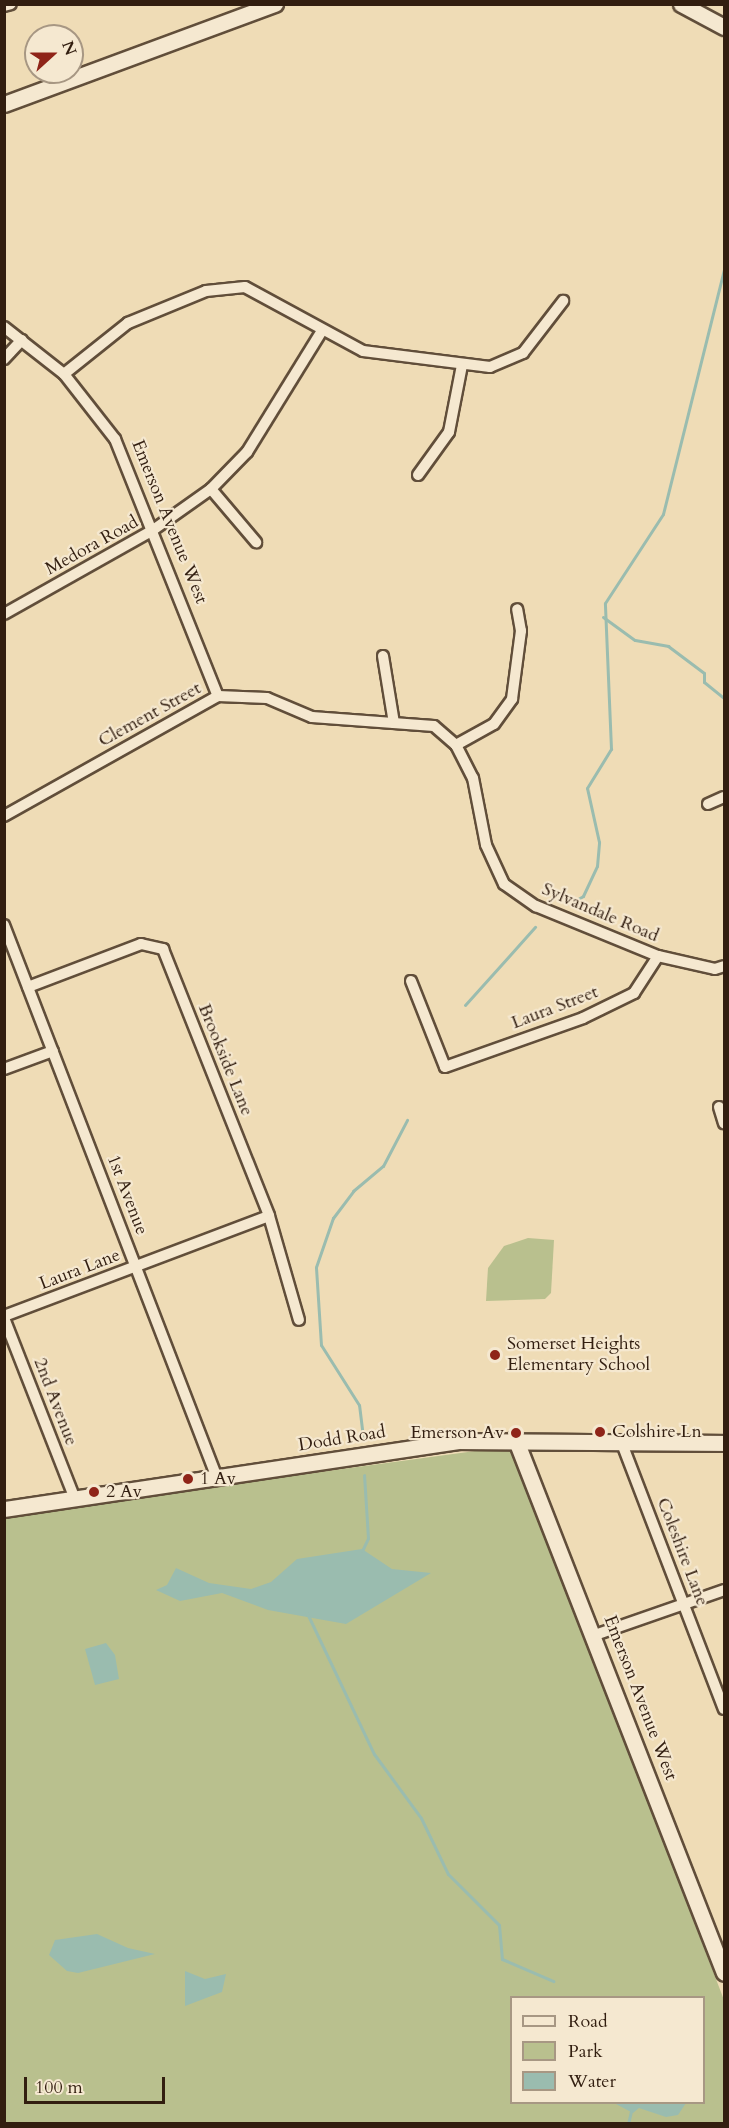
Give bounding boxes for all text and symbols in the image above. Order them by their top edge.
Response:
north arrow [24,24,84,84]
text: N [56,38,82,59]
street label: Emerson Avenue West [126,437,212,607]
street label: Medora Road [42,512,142,580]
street label: Clement Street [95,678,205,752]
street label: Sylvandale Road [538,879,662,947]
street label: Laura Street [509,982,601,1034]
street label: Brookside Lane [193,1001,257,1119]
street label: 1st Avenue [102,1152,152,1238]
street label: Laura Lane [37,1245,123,1295]
place label: Somerset Heights Elementary School [507,1334,650,1376]
marker: Somerset Heights Elementary School [488,1348,502,1362]
street label: 2nd Avenue [28,1355,82,1449]
street label: Dodd Road [297,1421,387,1457]
place label: Colshire Ln [612,1421,702,1443]
place label: Emerson Av [410,1422,504,1444]
marker: Colshire Ln [593,1425,607,1439]
marker: Emerson Av [509,1426,523,1440]
place label: 1 Av [200,1468,236,1490]
marker: 1 Av [181,1472,195,1486]
place label: 2 Av [106,1481,142,1503]
marker: 2 Av [87,1485,101,1499]
street label: Coleshire Lane [652,1495,712,1609]
street label: Emerson Avenue West [599,1613,681,1783]
legend [510,1996,705,2104]
text: Road [568,2009,608,2034]
text: Park [568,2039,603,2064]
scale bar [27,2065,168,2103]
text: Water [568,2069,616,2094]
text: 100 m [35,2075,83,2100]

